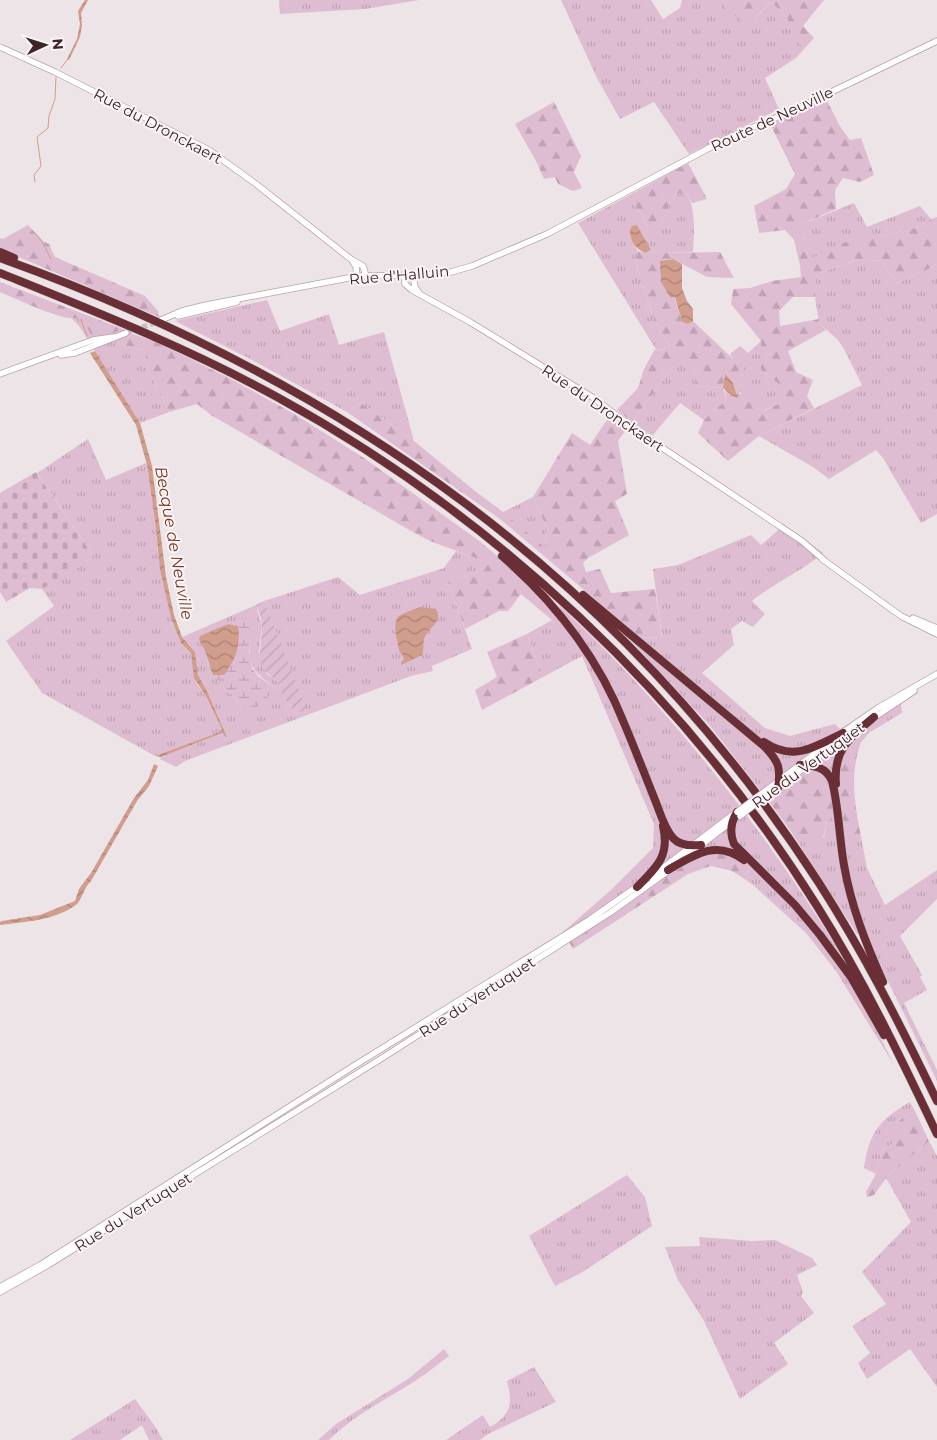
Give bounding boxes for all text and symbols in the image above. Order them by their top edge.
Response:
north arrow [20,20,70,70]
text: N [49,38,67,50]
street label: Route de Neuville [708,82,836,156]
street label: Rue du Dronckaert [90,84,226,168]
street label: Rue d'Halluin [348,261,450,289]
street label: Rue du Dronckaert [538,360,668,456]
water label: Becque de Neuville [151,465,197,621]
street label: Rue du Vertuquet [748,718,868,812]
street label: Rue du Vertuquet [415,952,539,1042]
street label: Rue du Vertuquet [71,1168,195,1256]

